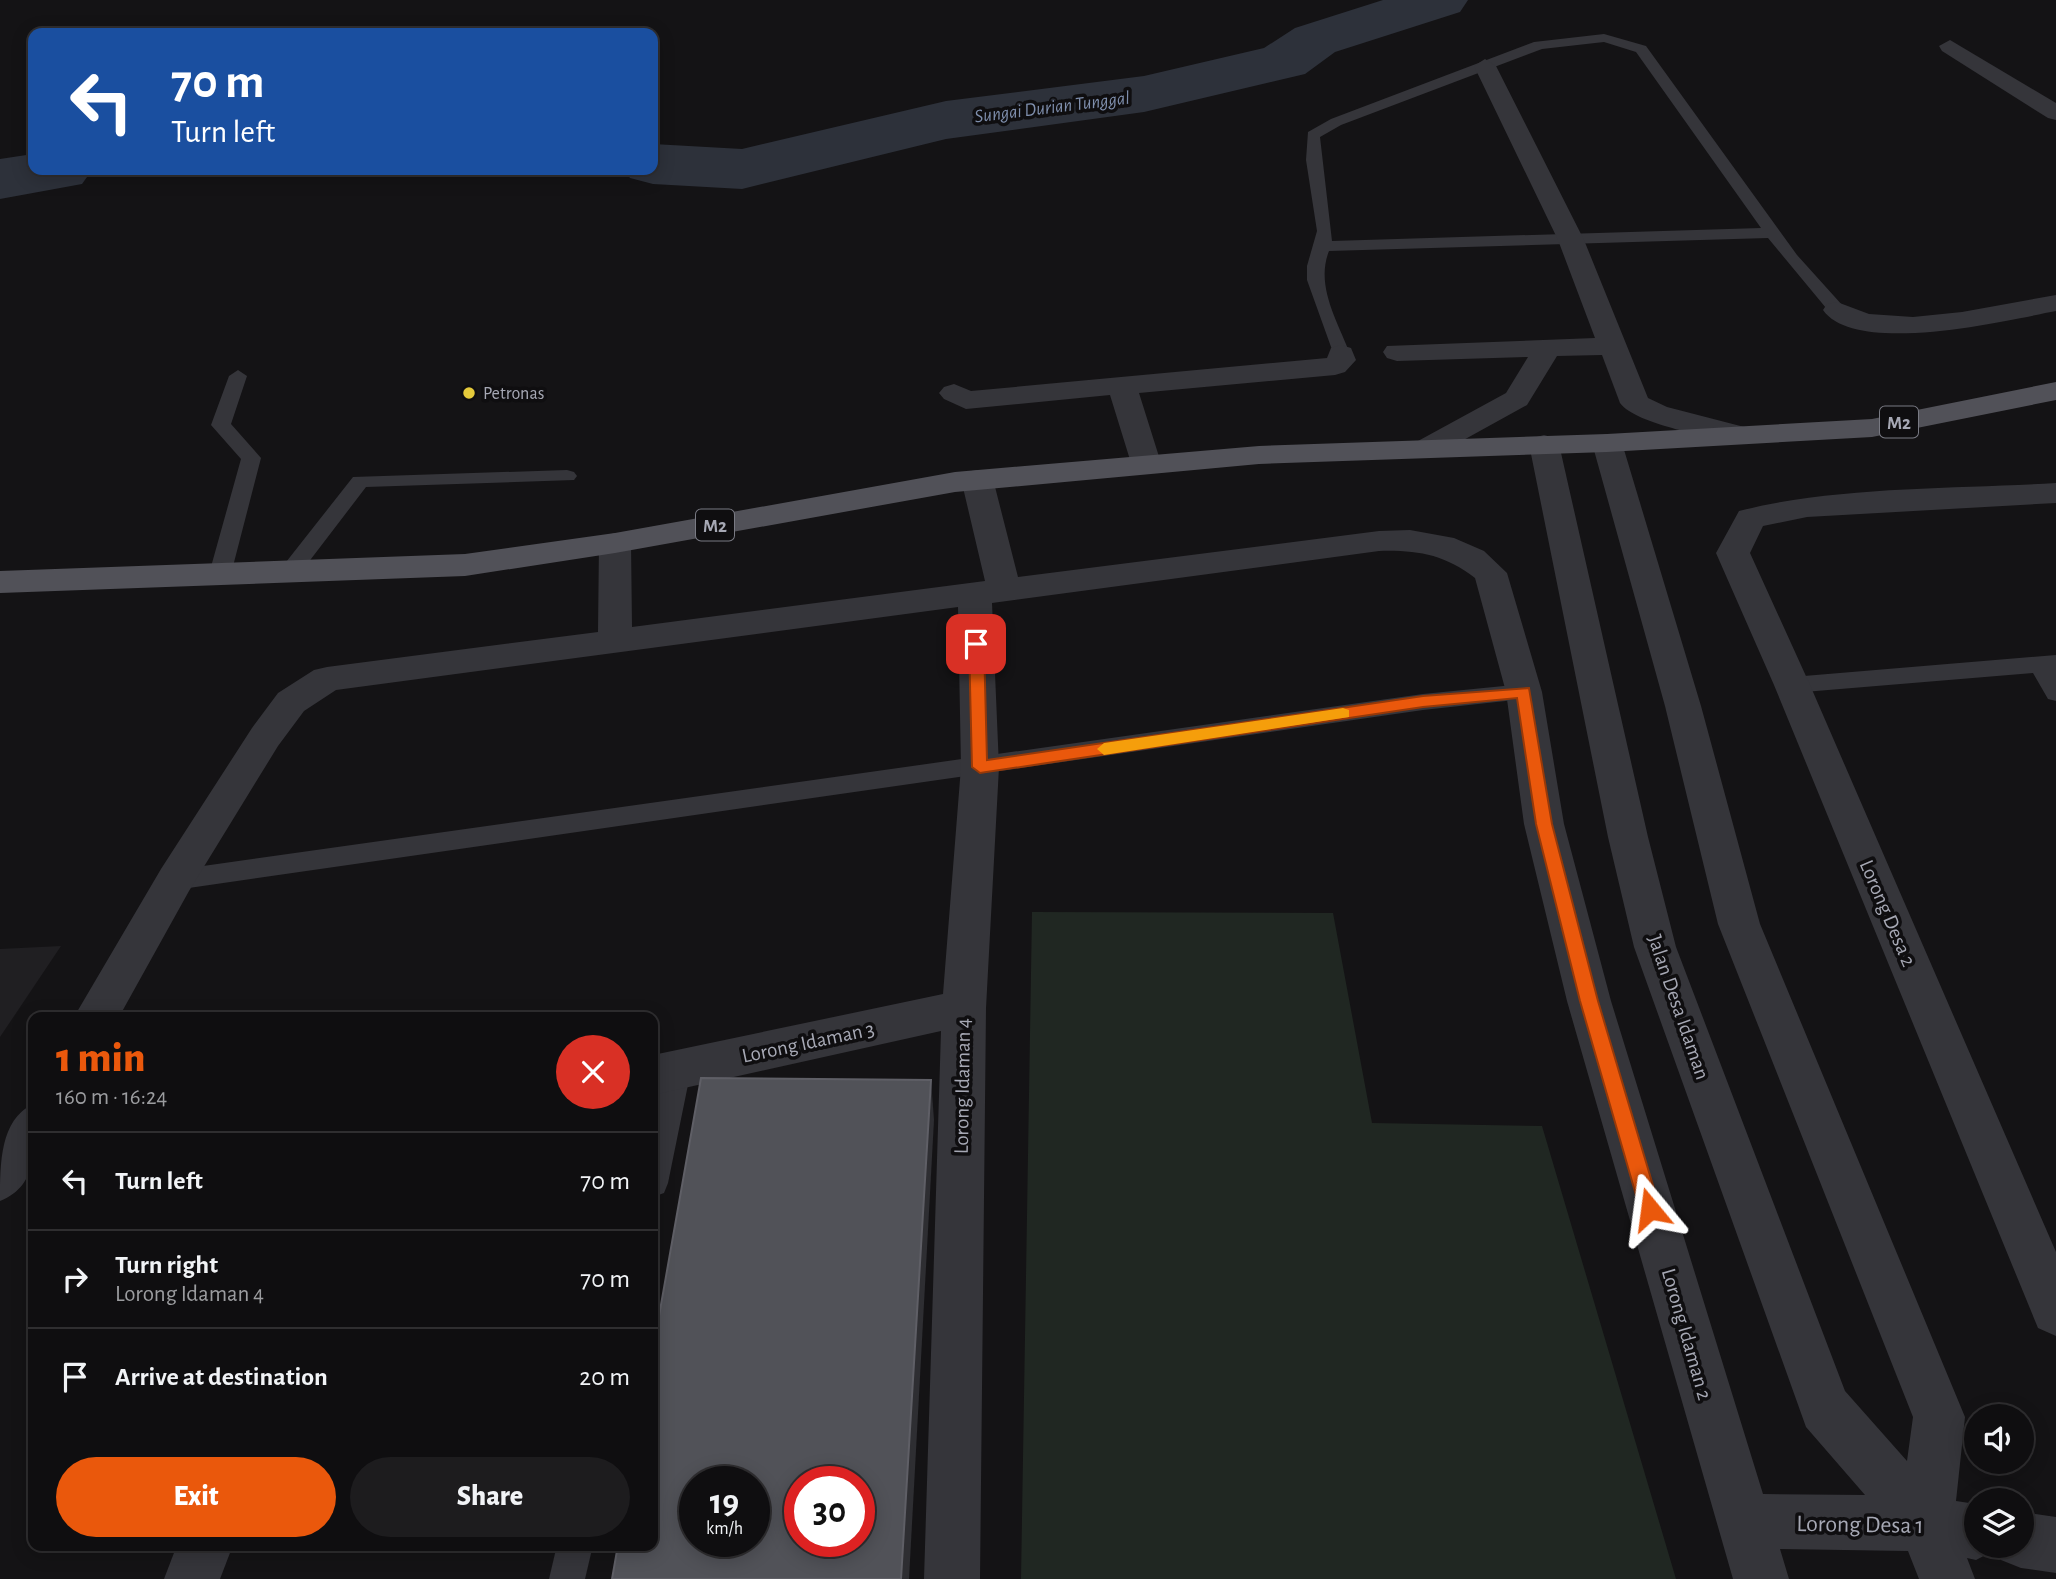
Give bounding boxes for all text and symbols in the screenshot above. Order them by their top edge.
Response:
icon: left [56,56,147,147]
text: 70 m [171,58,265,107]
water label: Sungai Durian Tunggal [973,89,1131,126]
text: Turn left [171,116,275,148]
marker: Petronas [461,385,477,401]
place label: Petronas [483,385,544,403]
road number: M2 [1880,406,1918,438]
road number: M2 [696,510,734,540]
pin [946,614,1006,674]
icon: arrive [957,625,995,663]
street label: Lorong Desa 2 [1856,857,1919,970]
street label: Jalan Desa Idaman [1644,932,1713,1082]
street label: Lorong Idaman 3 [740,1018,876,1067]
street label: Lorong Idaman 4 [951,1018,974,1154]
button: close [556,1035,630,1109]
text: 1 min [56,1037,145,1079]
text: 160 m · 16:24 [56,1086,167,1109]
icon: left [56,1162,94,1200]
text: Turn left [115,1168,203,1194]
text: 70 m [580,1168,630,1194]
position arrow [1613,1172,1687,1246]
text: Turn right [115,1252,218,1278]
icon: right [56,1260,94,1298]
text: 70 m [580,1266,630,1292]
street label: Lorong Idaman 2 [1658,1266,1715,1402]
text: Lorong Idaman 4 [115,1283,264,1306]
icon: arrive [56,1358,94,1396]
text: Arrive at destination [115,1364,328,1390]
text: 20 m [579,1364,630,1390]
map controls [1964,1404,2034,1558]
button: sound [1964,1404,2034,1474]
button: Exit [56,1457,336,1537]
button: Share [350,1457,630,1537]
speed limit sign: 30 [784,1466,875,1557]
text: 19 [710,1485,739,1520]
button: layers [1964,1488,2034,1558]
street label: Lorong Desa 1 [1796,1512,1924,1538]
text: km/h [706,1520,743,1538]

